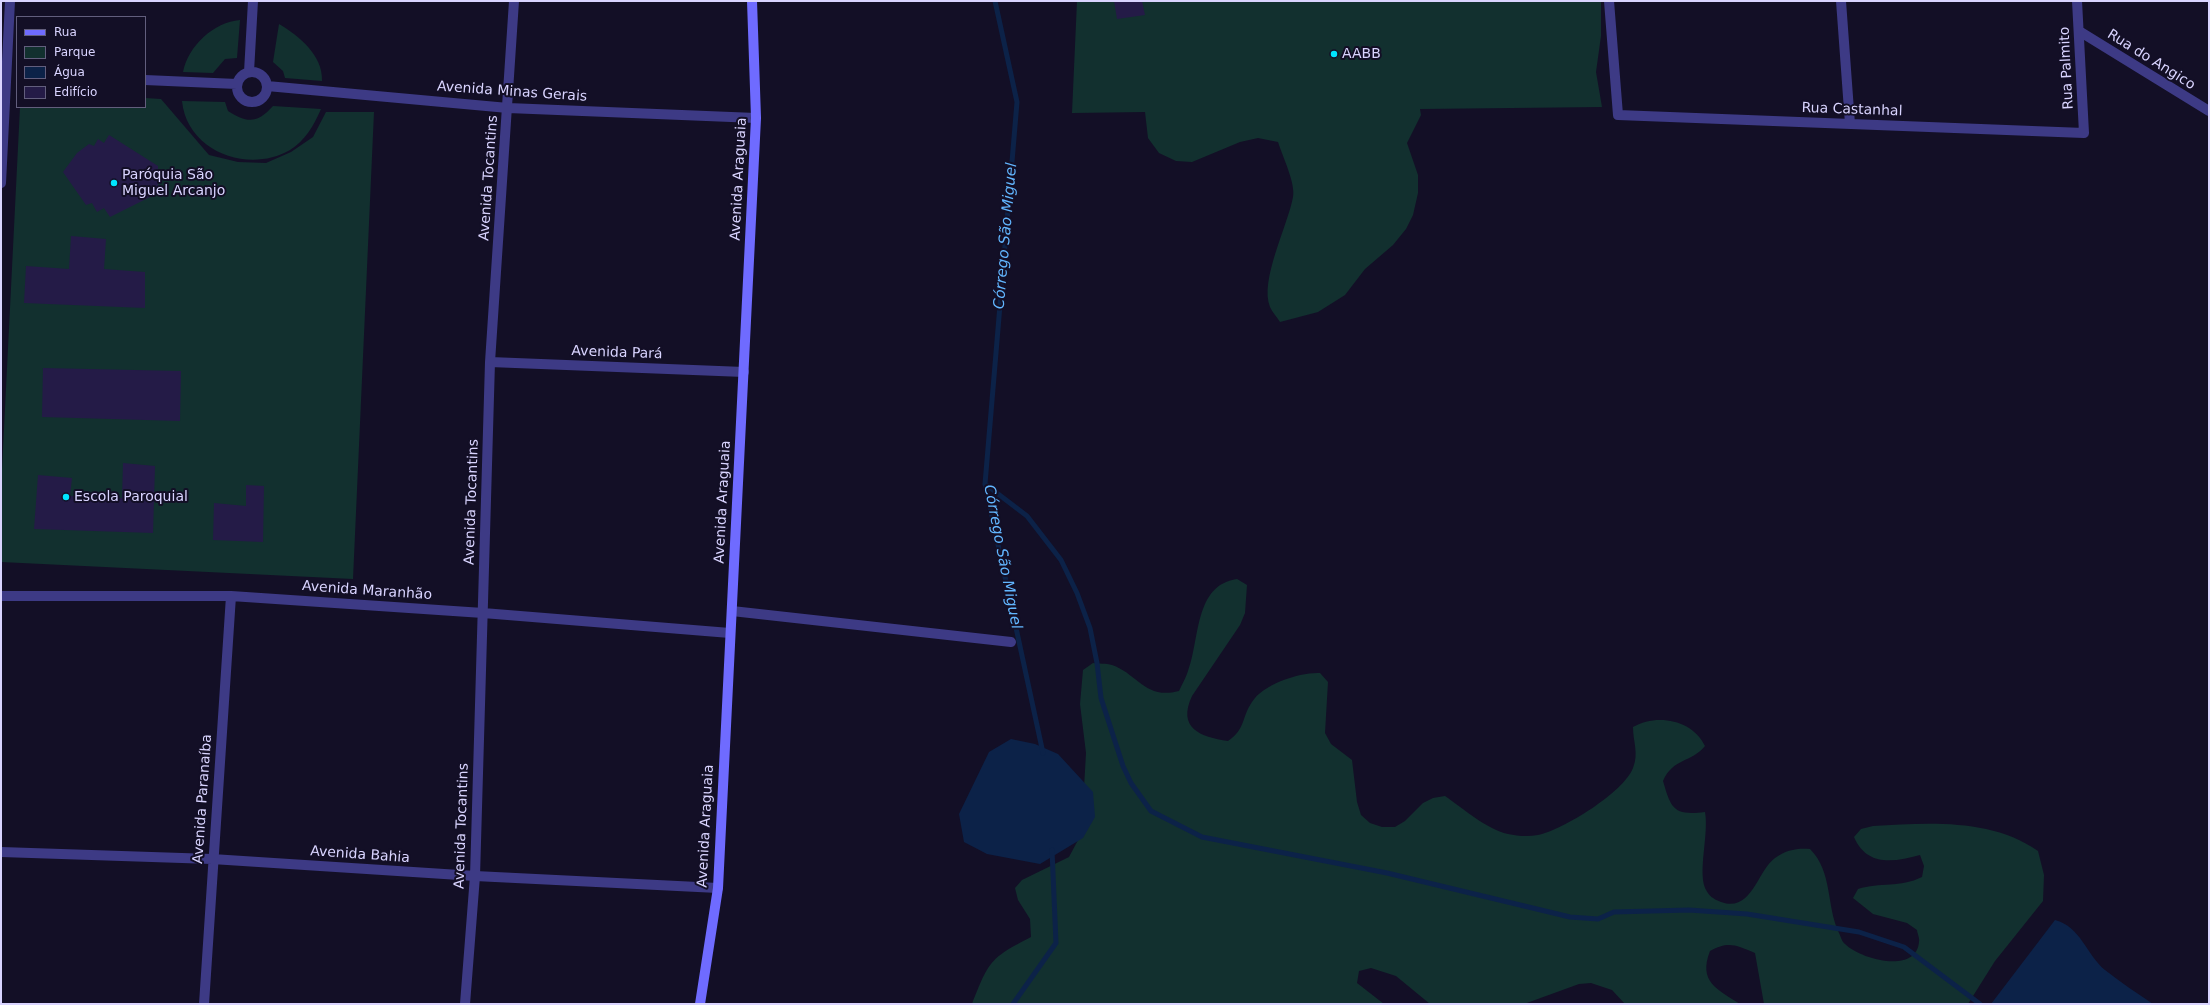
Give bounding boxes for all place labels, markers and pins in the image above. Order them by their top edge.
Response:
place label: AABB [1342,46,1381,62]
marker: AABB [1329,49,1339,59]
place label: Paróquia São Miguel Arcanjo [122,167,225,200]
marker: Paróquia São Miguel Arcanjo [109,178,119,188]
place label: Escola Paroquial [74,489,188,505]
marker: Escola Paroquial [61,492,71,502]

